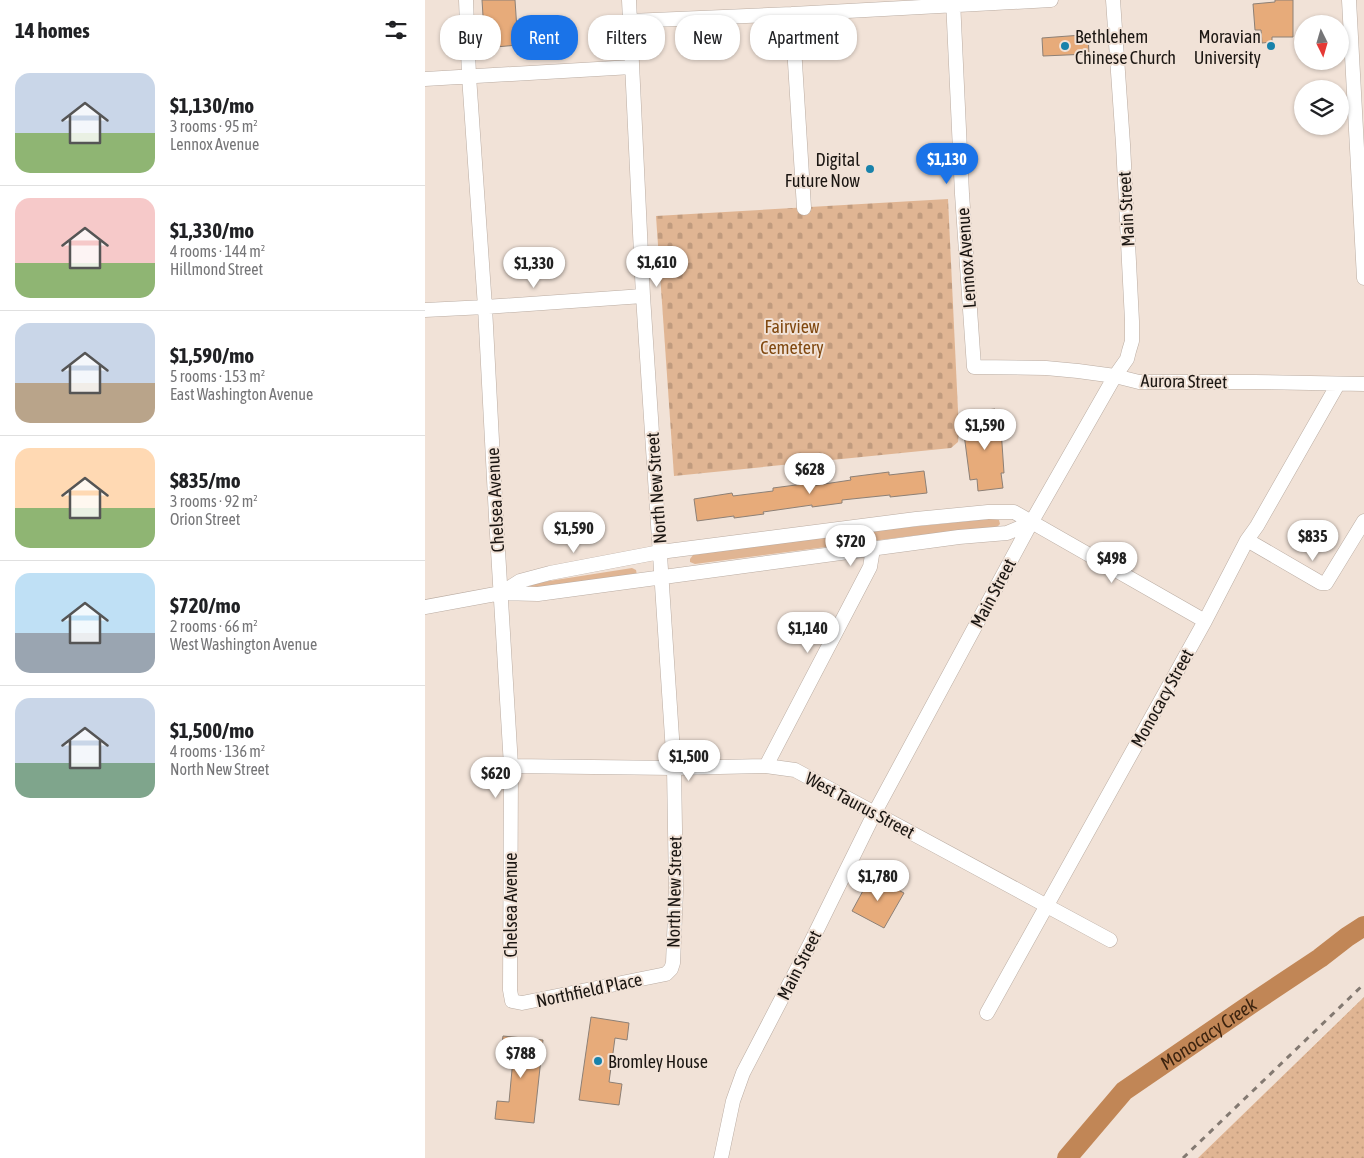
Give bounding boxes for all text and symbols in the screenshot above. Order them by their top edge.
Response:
chip: Buy [440,15,501,60]
chip: Rent [511,15,578,60]
chip: Filters [588,15,665,60]
chip: New [675,15,740,60]
chip: Apartment [750,15,857,60]
north arrow [1294,15,1349,70]
map controls [1294,15,1349,135]
icon: filters [382,16,410,44]
text: 14 homes [15,18,90,42]
place label: Bethlehem Chinese Church [1075,26,1176,68]
place label: Moravian University [1194,26,1261,68]
marker: Bethlehem Chinese Church [1059,40,1071,52]
marker: Moravian University [1265,40,1277,52]
button: layers [1294,80,1349,135]
icon: home [55,93,115,153]
text: $1,130/mo [170,93,254,117]
text: 3 rooms · 95 m² [170,117,258,135]
text: Lennox Avenue [170,135,259,153]
pin: $1,130 [906,142,988,185]
place label: Digital Future Now [785,149,860,191]
text: $1,130 [927,150,967,168]
marker: Digital Future Now [864,163,876,175]
street label: Main Street [1114,171,1138,247]
street label: Lennox Avenue [952,207,980,309]
icon: home [55,218,115,278]
text: $1,330/mo [170,218,254,242]
text: 4 rooms · 144 m² [170,242,265,260]
pin: $1,330 [493,246,575,289]
pin: $1,610 [616,246,698,288]
text: $1,610 [637,253,677,271]
text: $1,330 [514,254,554,272]
text: Hillmond Street [170,260,263,278]
park label: Fairview Cemetery [760,316,824,358]
icon: home [55,343,115,403]
text: $1,590/mo [170,343,254,367]
text: 5 rooms · 153 m² [170,367,265,385]
street label: Aurora Street [1141,370,1227,392]
text: East Washington Avenue [170,385,313,403]
pin: $1,590 [944,408,1026,451]
text: $1,590 [965,416,1005,434]
street label: North New Street [642,431,670,545]
street label: Chelsea Avenue [482,447,508,553]
pin: $628 [780,452,840,495]
text: $628 [795,460,825,478]
icon: home [55,468,115,528]
text: $835/mo [170,468,241,492]
text: 3 rooms · 92 m² [170,492,258,510]
text: Orion Street [170,510,240,528]
pin: $1,590 [533,512,615,554]
text: $1,590 [554,519,594,537]
pin: $835 [1283,520,1343,562]
pin: $720 [821,524,881,567]
text: $835 [1298,527,1328,545]
text: $720 [836,532,866,550]
pin: $498 [1082,542,1142,584]
text: $498 [1097,549,1127,567]
street label: Main Street [966,555,1020,631]
icon: home [55,593,115,653]
text: $720/mo [170,593,241,617]
pin: $1,140 [767,612,849,654]
text: 2 rooms · 66 m² [170,617,258,635]
text: $1,140 [788,619,828,637]
text: West Washington Avenue [170,635,317,653]
street label: Monocacy Street [1126,645,1198,751]
icon: home [55,718,115,778]
text: $1,500/mo [170,718,254,742]
pin: $1,500 [648,740,730,782]
text: 4 rooms · 136 m² [170,742,265,760]
text: $1,500 [669,747,709,765]
pin: $620 [466,756,526,799]
text: North New Street [170,760,269,778]
text: $620 [481,764,511,782]
street label: West Taurus Street [802,767,918,843]
street label: North New Street [663,836,685,948]
street label: Chelsea Avenue [500,853,521,957]
pin: $1,780 [837,860,919,902]
text: $1,780 [858,867,898,885]
street label: Main Street [773,927,825,1003]
street label: Northfield Place [534,969,644,1011]
water label: Monocacy Creek [1156,992,1261,1074]
pin: $788 [491,1036,551,1079]
text: $788 [506,1044,536,1062]
place label: Bromley House [608,1051,708,1072]
marker: Bromley House [592,1055,604,1067]

